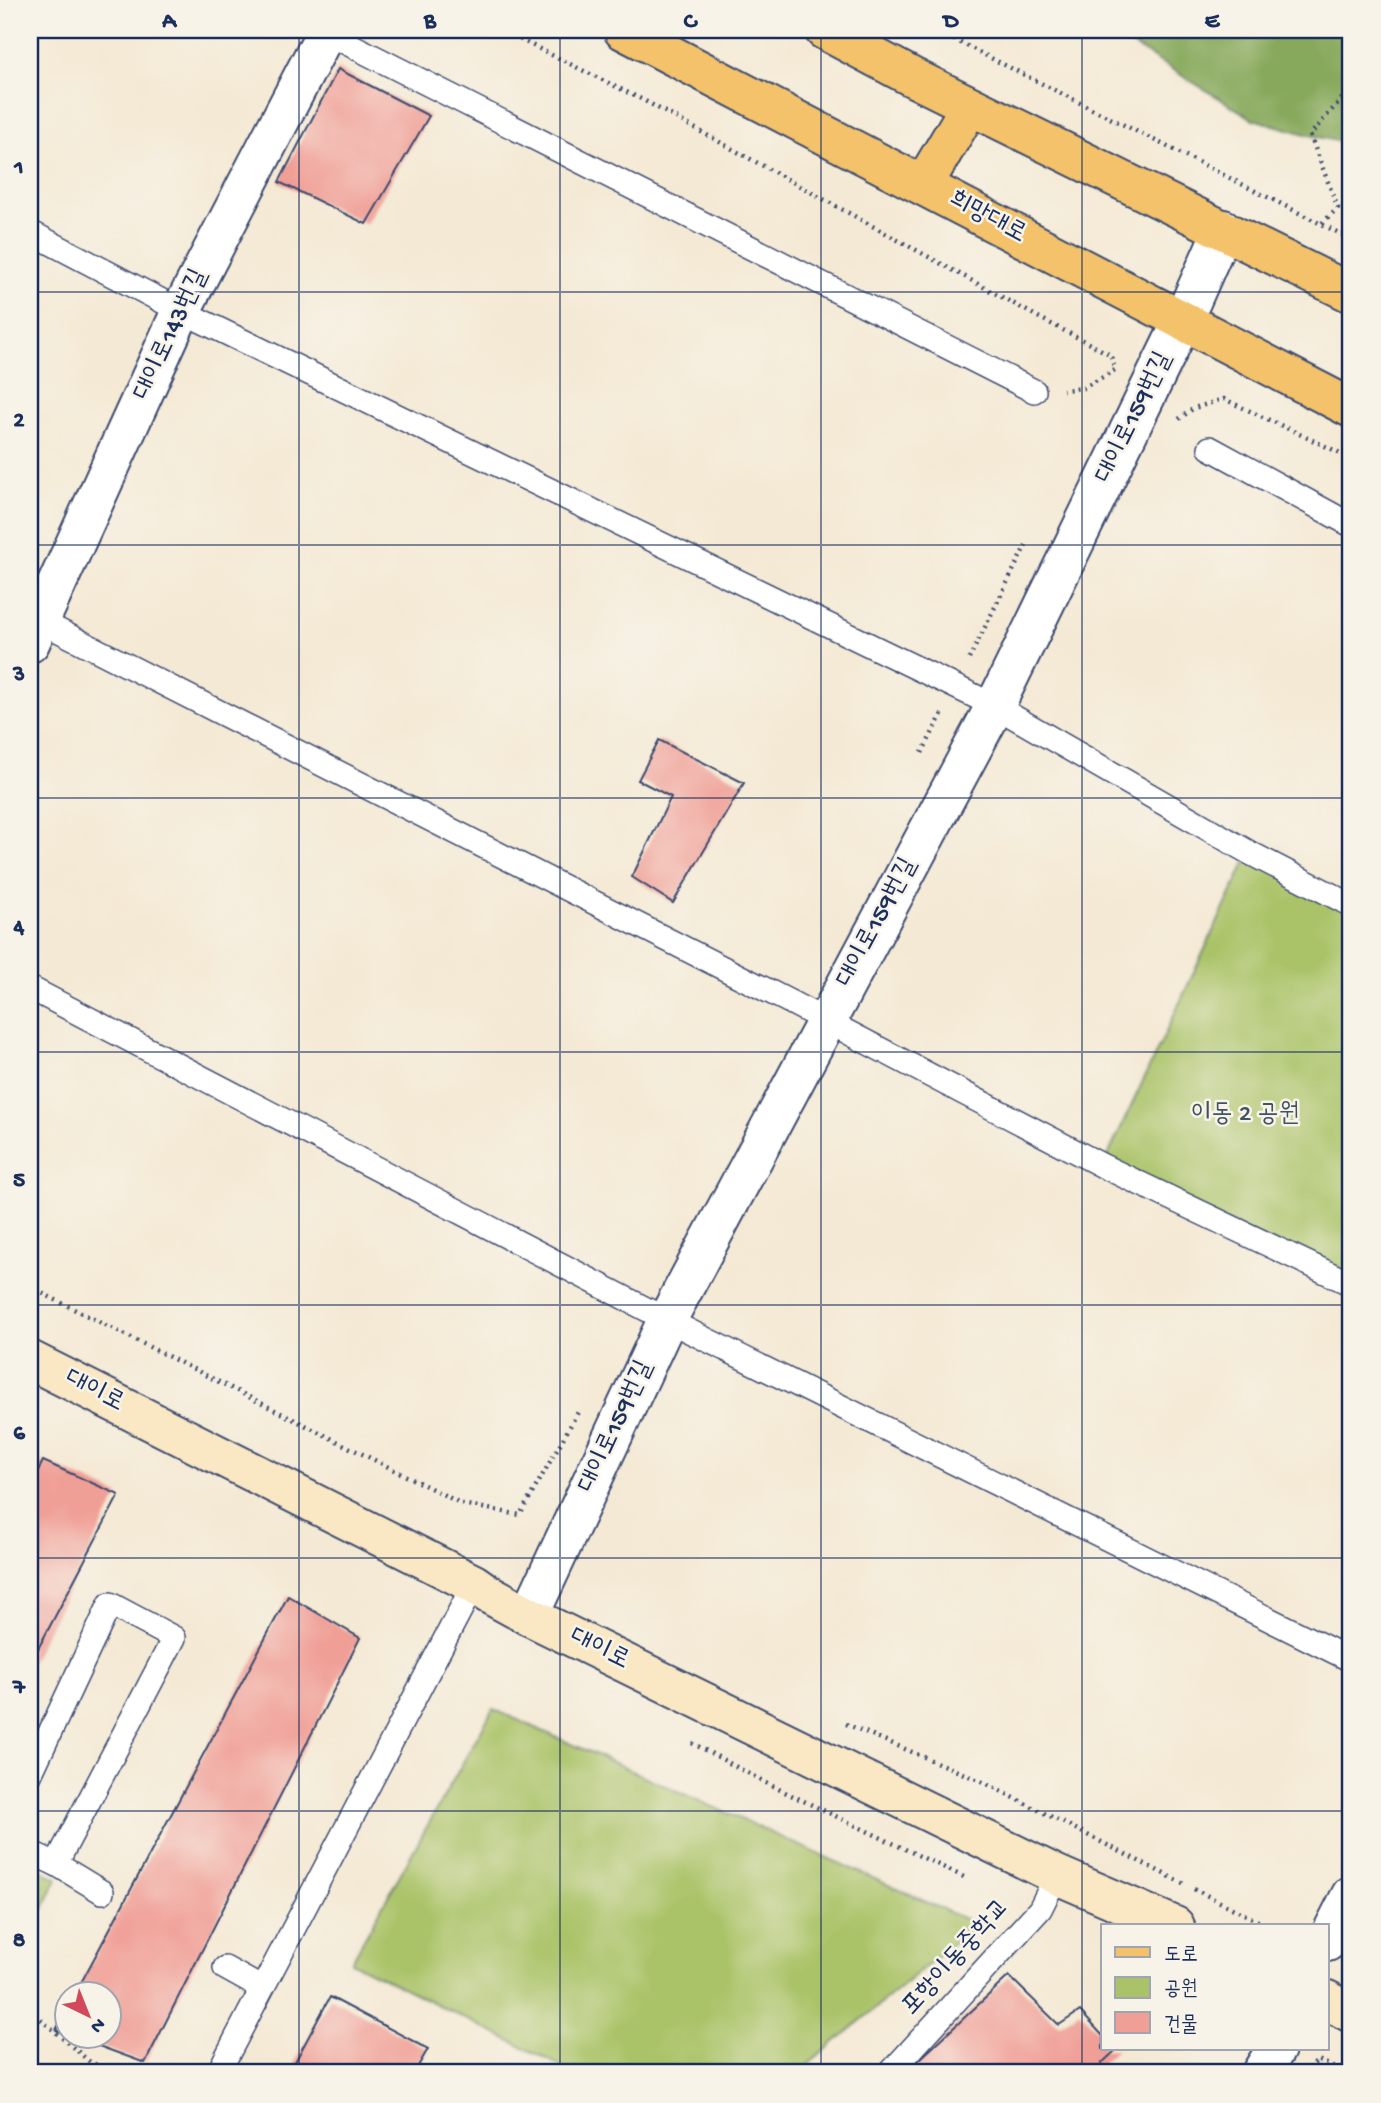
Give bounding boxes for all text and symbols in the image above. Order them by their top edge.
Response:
text: A [161,9,177,36]
text: B [423,9,437,36]
text: C [684,9,699,36]
text: D [942,9,960,36]
text: E [1205,9,1221,36]
text: 1 [13,155,24,182]
street label: 희망대로 [943,185,1031,251]
street label: 대이로143번길 [128,265,216,405]
street label: 대이로159번길 [1090,347,1180,489]
text: 2 [13,408,25,435]
text: 3 [12,662,25,689]
street label: 대이로159번길 [831,853,925,993]
text: 4 [13,915,25,942]
park label: 이동 2 공원 [1191,1100,1299,1131]
text: 5 [13,1168,25,1195]
street label: 대이로159번길 [573,1356,661,1498]
street label: 대이로 [59,1364,129,1420]
text: 6 [13,1421,26,1448]
street label: 대이로 [564,1622,634,1678]
text: 7 [12,1675,26,1702]
street label: 포항이동중학교 [896,1893,1018,2023]
legend [1101,1924,1328,2050]
text: 8 [13,1928,26,1955]
text: 도로 [1164,1944,1198,1969]
text: 공원 [1164,1978,1198,2003]
north arrow [52,1980,122,2050]
text: N [85,2012,110,2038]
text: 건물 [1164,2014,1198,2039]

